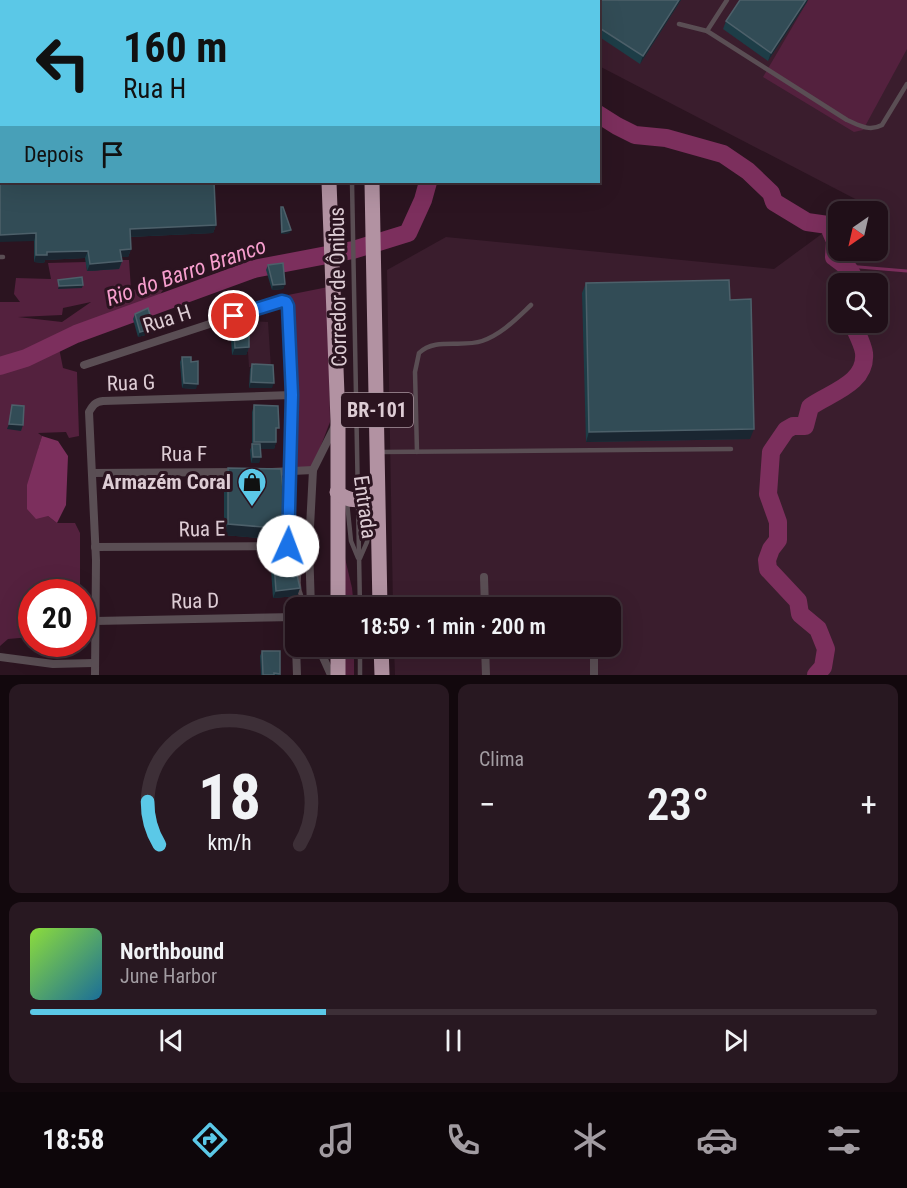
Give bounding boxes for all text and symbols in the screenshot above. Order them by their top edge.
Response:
text: 160 m [123,23,228,72]
icon: left [24,24,102,102]
text: Rua H [123,73,186,105]
icon: arrive [96,138,129,171]
text: Depois [24,142,84,167]
north arrow [828,201,888,261]
map controls [828,201,888,333]
street label: Corredor de Ônibus [325,207,351,367]
water label: Rio do Barro Branco [103,233,269,311]
button: search [828,273,888,333]
pin [208,290,259,341]
icon: arrive [217,299,250,332]
street label: Rua H [140,300,194,338]
street label: Rua G [106,370,156,396]
road number: BR-101 [341,393,413,427]
street label: Rua F [161,442,207,466]
shop icon: Armazém Coral [236,466,268,508]
place label: Armazém Coral [102,470,231,494]
street label: Entrada [349,474,381,540]
position arrow [256,514,320,578]
street label: Rua E [178,517,226,541]
speed limit sign: 20 [18,579,96,657]
street label: Rua D [171,589,219,613]
text: 18:59 · 1 min · 200 m [360,614,546,639]
text: Clima [479,747,524,771]
text: 18 [197,761,261,834]
text: 23° [647,778,709,831]
text: − [479,785,496,824]
text: + [861,785,877,824]
text: km/h [207,831,251,856]
text: Northbound [120,939,224,964]
text: June Harbor [120,964,217,988]
icon: previous [155,1024,188,1057]
icon: pause [437,1024,470,1057]
icon: next [719,1024,752,1057]
icon: directions [189,1119,231,1161]
icon: music [316,1119,358,1161]
icon: phone [442,1119,484,1161]
icon: climate [569,1119,611,1161]
icon: car [696,1119,738,1161]
icon: filters [823,1119,865,1161]
text: 18:58 [42,1124,104,1156]

